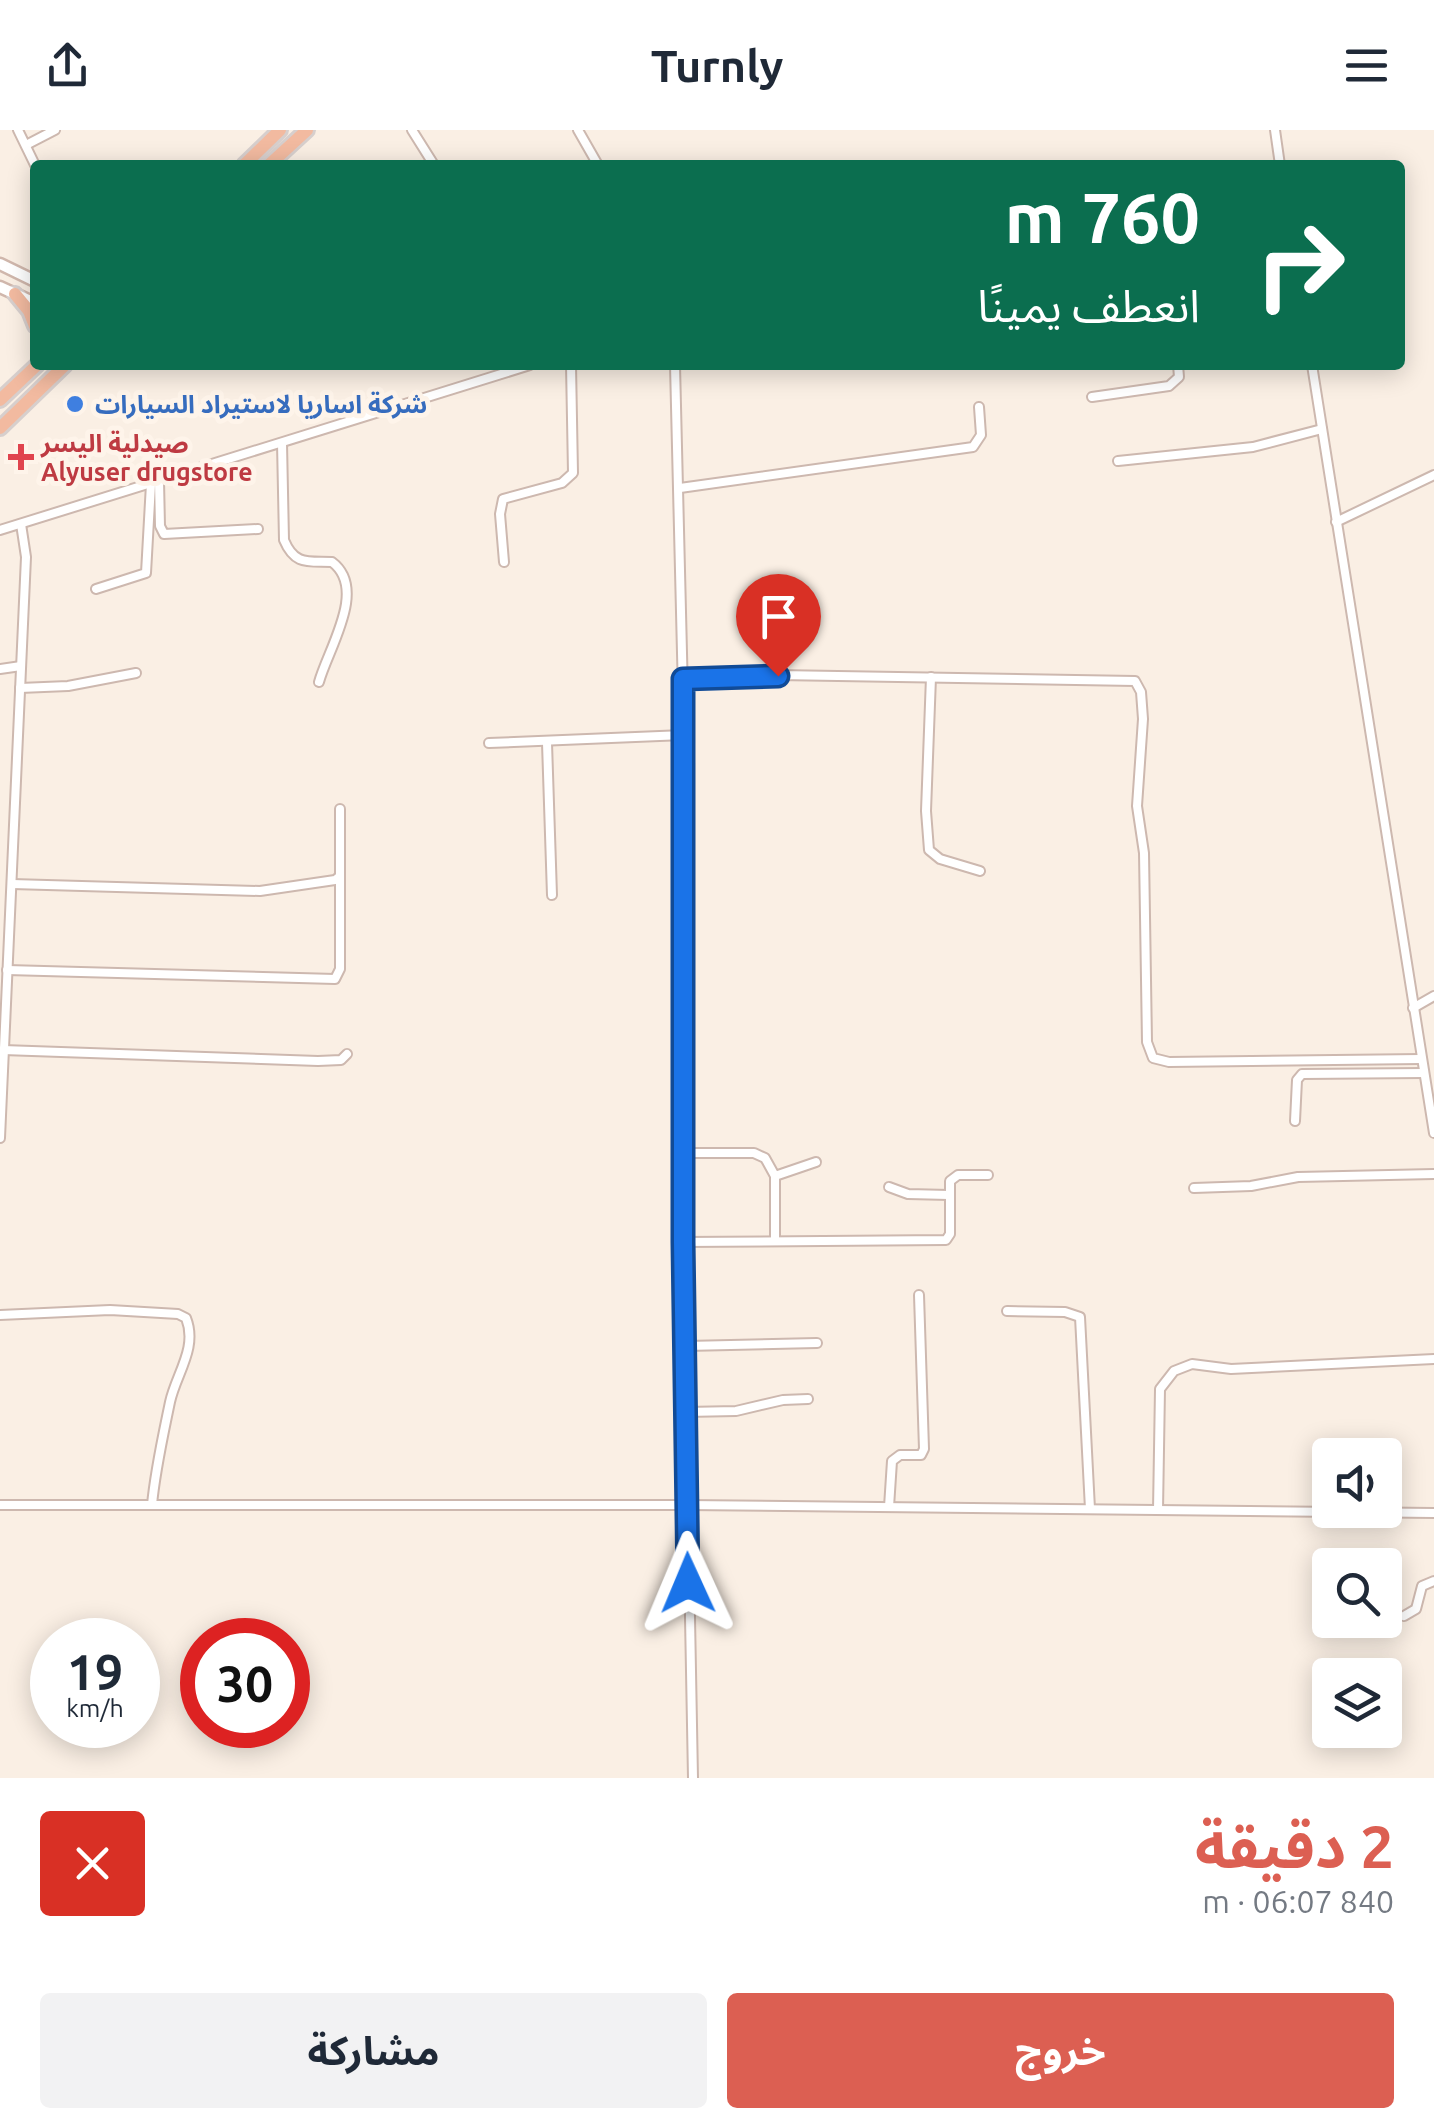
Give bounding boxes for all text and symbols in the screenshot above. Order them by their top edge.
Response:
icon: share [40,38,95,93]
icon: menu [1339,38,1394,93]
text: Turnly [651,40,783,91]
text: 760 m [1005,178,1200,256]
icon: right [1235,200,1365,330]
text: انعطف يمينًا [977,280,1200,331]
place label: شركة اساريا لاستيراد السيارات [95,390,427,419]
marker: شركة اساريا لاستيراد السيارات [64,393,86,415]
place label: صيدلية اليسر Alyuser drugstore [40,429,253,486]
marker: صيدلية اليسر Alyuser drugstore [10,446,32,468]
pin [736,574,821,677]
icon: arrive [751,589,806,644]
map controls [1312,1438,1402,1748]
button: sound [1312,1438,1402,1528]
position arrow [636,1531,740,1635]
button: search [1312,1548,1402,1638]
speed limit sign: 30 [180,1618,310,1748]
text: 19 [67,1643,123,1699]
button: layers [1312,1658,1402,1748]
text: km/h [66,1694,124,1722]
button: close [40,1811,145,1916]
text: 2 دقيقة [1195,1812,1394,1879]
text: 840 m · 06:07 [1202,1883,1394,1919]
button: مشاركة [40,1993,707,2108]
button: خروج [727,1993,1394,2108]

